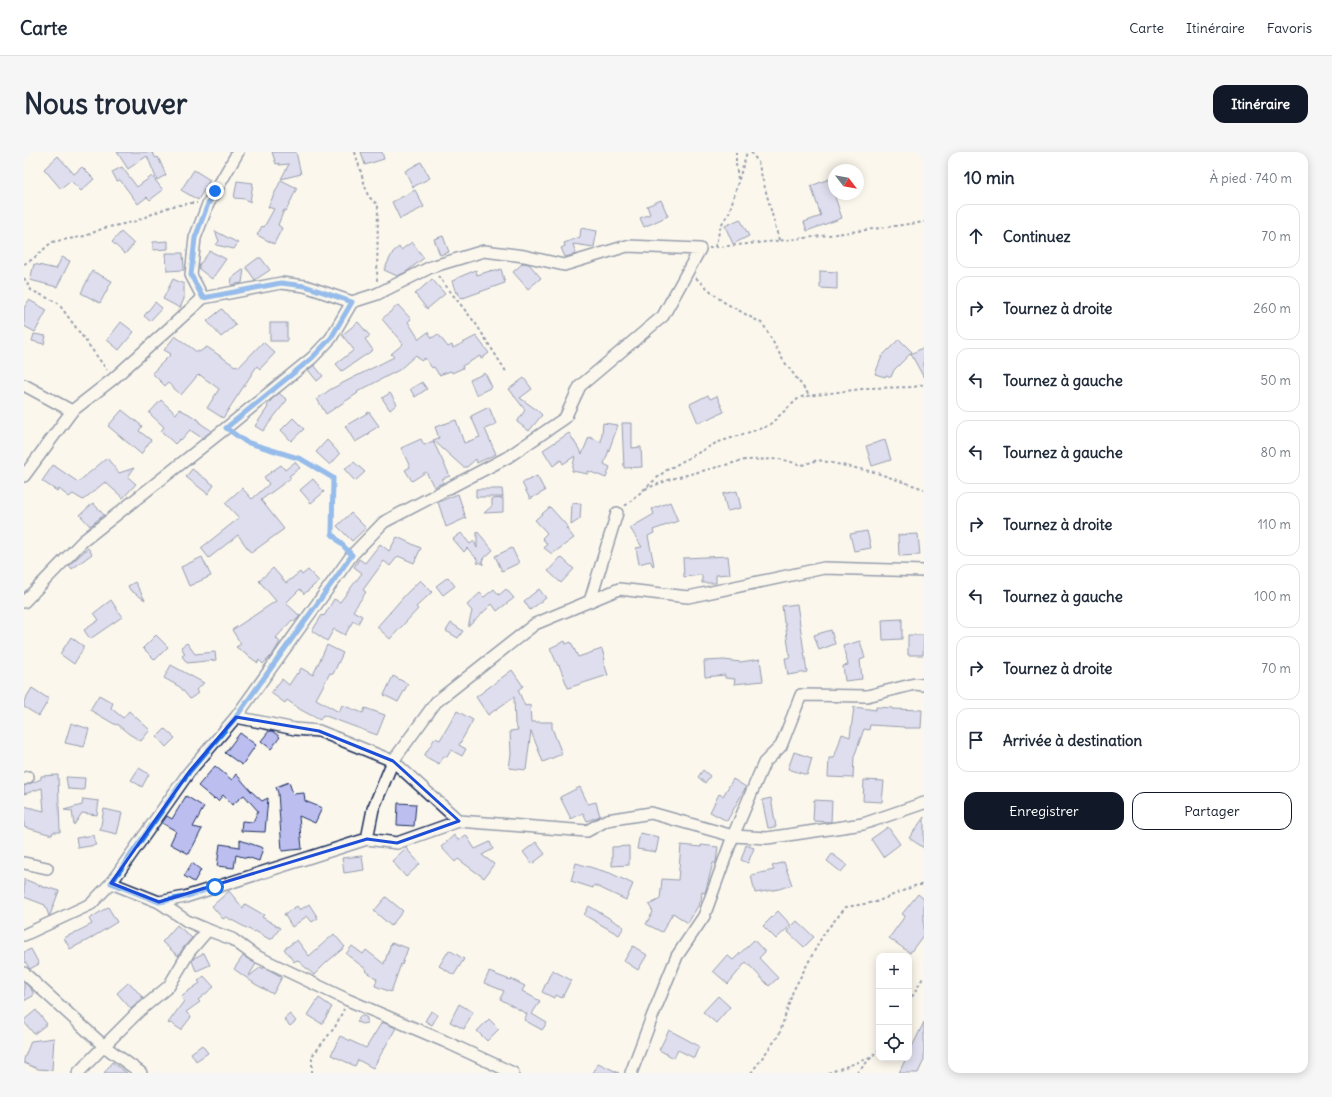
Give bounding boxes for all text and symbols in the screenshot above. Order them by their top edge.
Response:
text: Carte [20,16,67,40]
text: Carte [1129,19,1164,37]
text: Itinéraire [1186,19,1245,37]
text: Favoris [1267,19,1312,37]
button: Itinéraire [1213,85,1308,123]
text: Nous trouver [24,86,187,122]
north arrow [828,164,864,200]
text: 10 min [964,167,1015,189]
text: À pied · 740 m [1210,170,1292,187]
route end [206,182,224,200]
icon: ahead [965,225,987,247]
text: Continuez [1003,227,1071,246]
text: 70 m [1262,228,1291,245]
icon: right [965,297,987,319]
text: Tournez à droite [1003,299,1112,318]
text: 260 m [1253,300,1291,317]
icon: left [965,369,987,391]
text: Tournez à gauche [1003,371,1123,390]
text: 50 m [1260,372,1291,389]
icon: left [965,441,987,463]
text: Tournez à gauche [1003,443,1123,462]
text: 80 m [1260,444,1291,461]
icon: right [965,513,987,535]
text: Tournez à droite [1003,515,1112,534]
text: 110 m [1258,516,1291,533]
icon: left [965,585,987,607]
text: Tournez à gauche [1003,587,1123,606]
text: 100 m [1254,588,1291,605]
icon: right [965,657,987,679]
text: Tournez à droite [1003,659,1112,678]
text: 70 m [1262,660,1291,677]
icon: arrive [965,729,987,751]
text: Arrivée à destination [1003,731,1142,750]
button: Enregistrer [964,792,1124,830]
button: Partager [1132,792,1292,830]
route start [206,878,224,896]
map controls [876,953,912,1061]
button: + [876,953,912,989]
button: − [876,989,912,1025]
button: locate [876,1025,912,1061]

